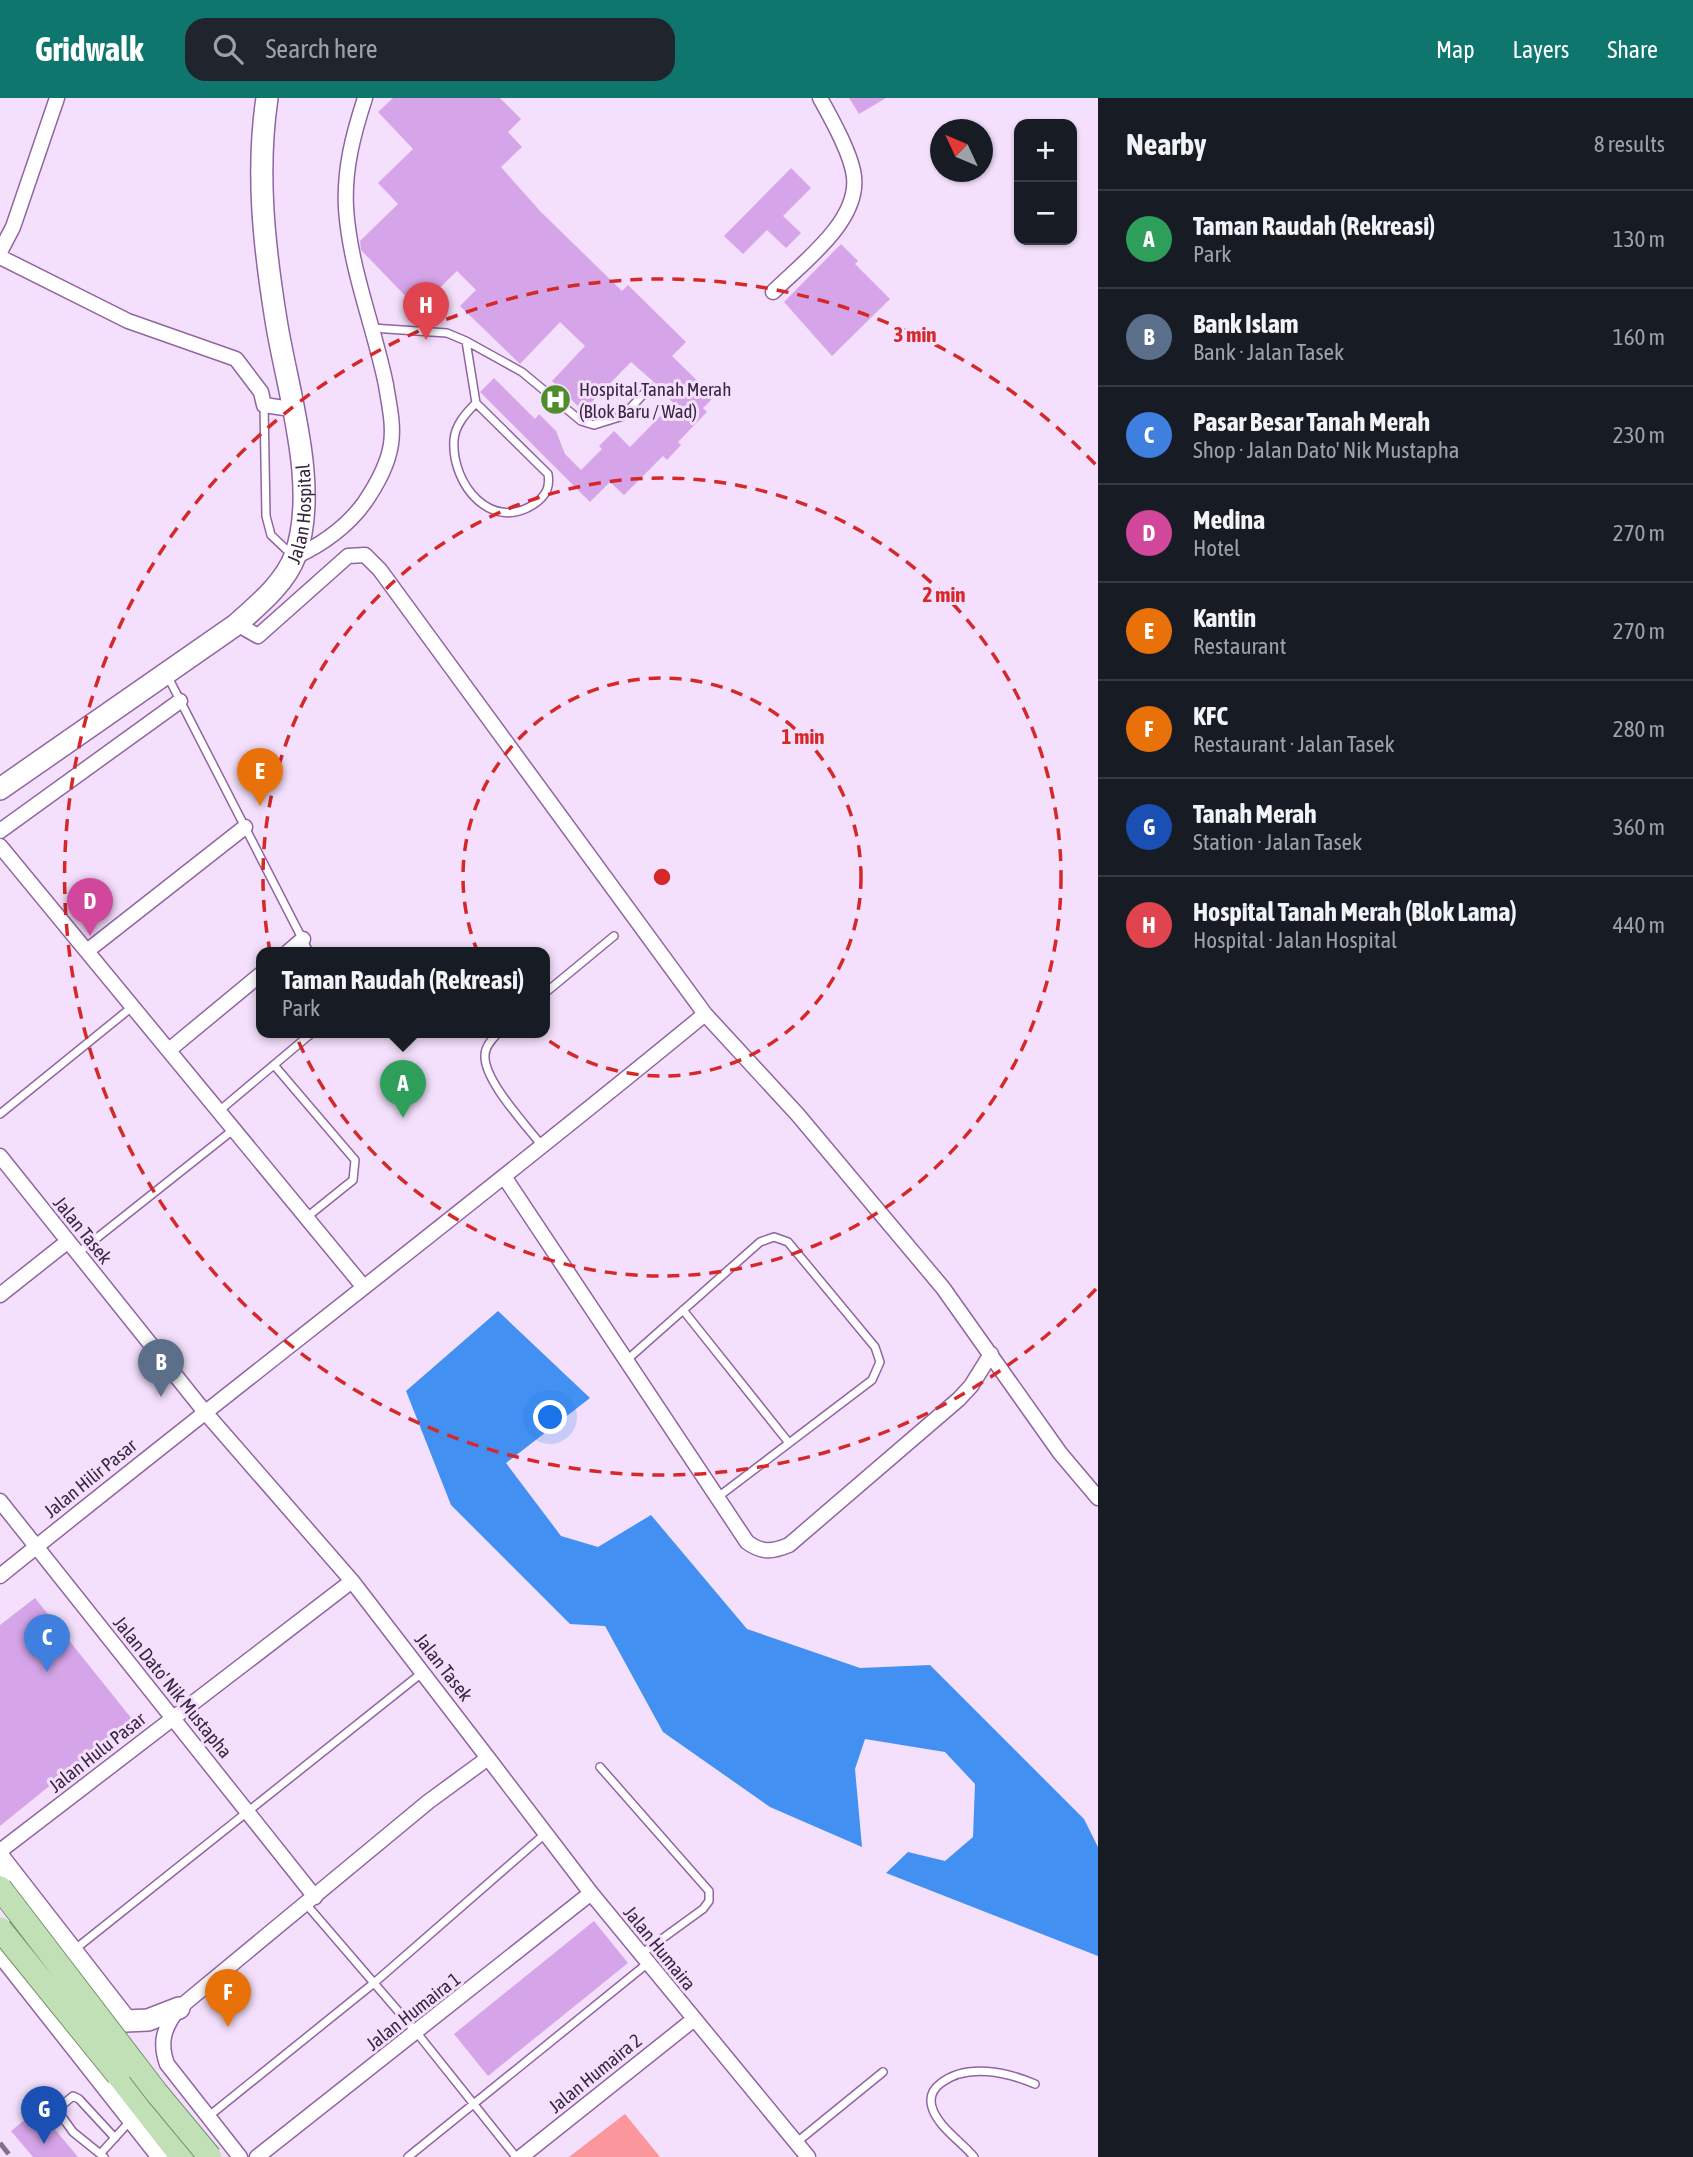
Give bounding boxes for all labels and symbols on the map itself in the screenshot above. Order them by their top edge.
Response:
north arrow [930,119,993,182]
pin: H [403,282,449,340]
text: 3 min [894,322,936,346]
place label: Hospital Tanah Merah (Blok Baru / Wad) [579,378,731,422]
hospital icon: Hospital Tanah Merah (Blok Baru / Wad) [539,383,573,417]
street label: Jalan Hospital [282,463,315,567]
text: 2 min [923,582,965,606]
text: 1 min [782,724,824,748]
pin: E [237,748,283,806]
centre of rings [650,865,674,889]
pin: D [67,878,113,936]
pin: A [380,1060,426,1118]
street label: Jalan Tasek [49,1192,117,1269]
pin: B [138,1339,184,1397]
your location [533,1400,567,1434]
street label: Jalan Hilir Pasar [39,1434,141,1522]
street label: Jalan Dato' Nik Mustapha [109,1612,237,1762]
pin: C [24,1614,70,1672]
street label: Jalan Tasek [411,1629,478,1706]
street label: Jalan Hulu Pasar [44,1707,150,1797]
street label: Jalan Humaira [619,1902,701,1994]
street label: Jalan Humaira 1 [362,1967,464,2055]
pin: F [205,1969,251,2027]
street label: Jalan Humaira 2 [544,2029,646,2117]
pin: G [21,2086,67,2144]

